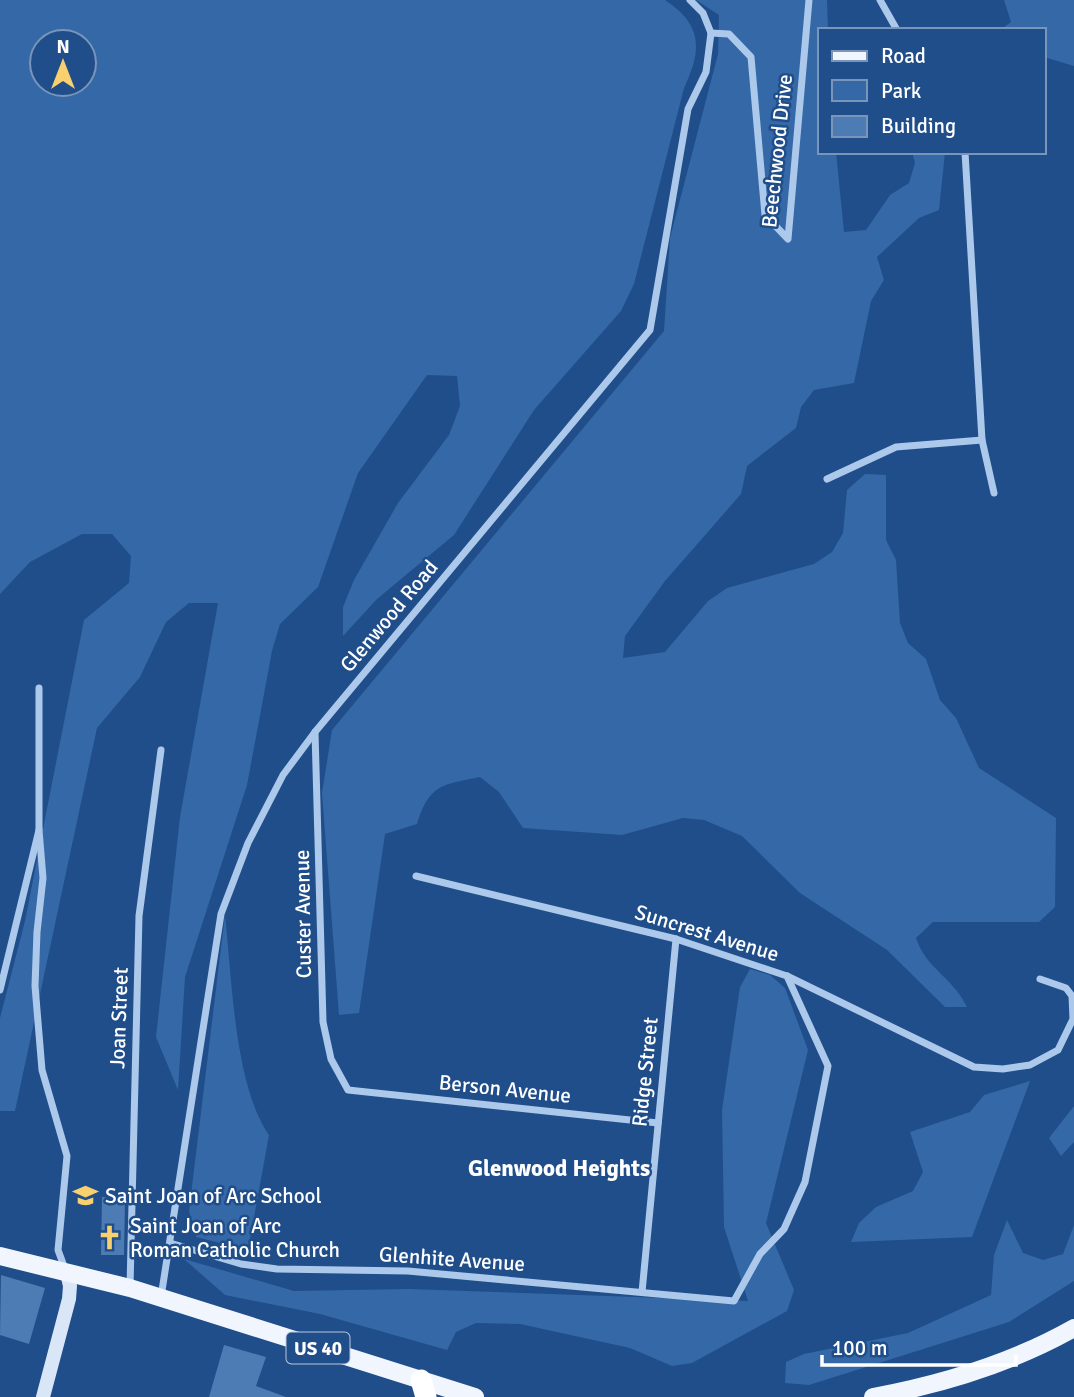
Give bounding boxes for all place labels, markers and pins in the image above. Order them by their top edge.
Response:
school or university icon: Saint Joan of Arc School [71,1182,99,1210]
place label: Saint Joan of Arc School [105,1183,322,1209]
place label: Saint Joan of Arc Roman Catholic Church [130,1213,340,1263]
church icon: Saint Joan of Arc Roman Catholic Church [96,1224,124,1252]

